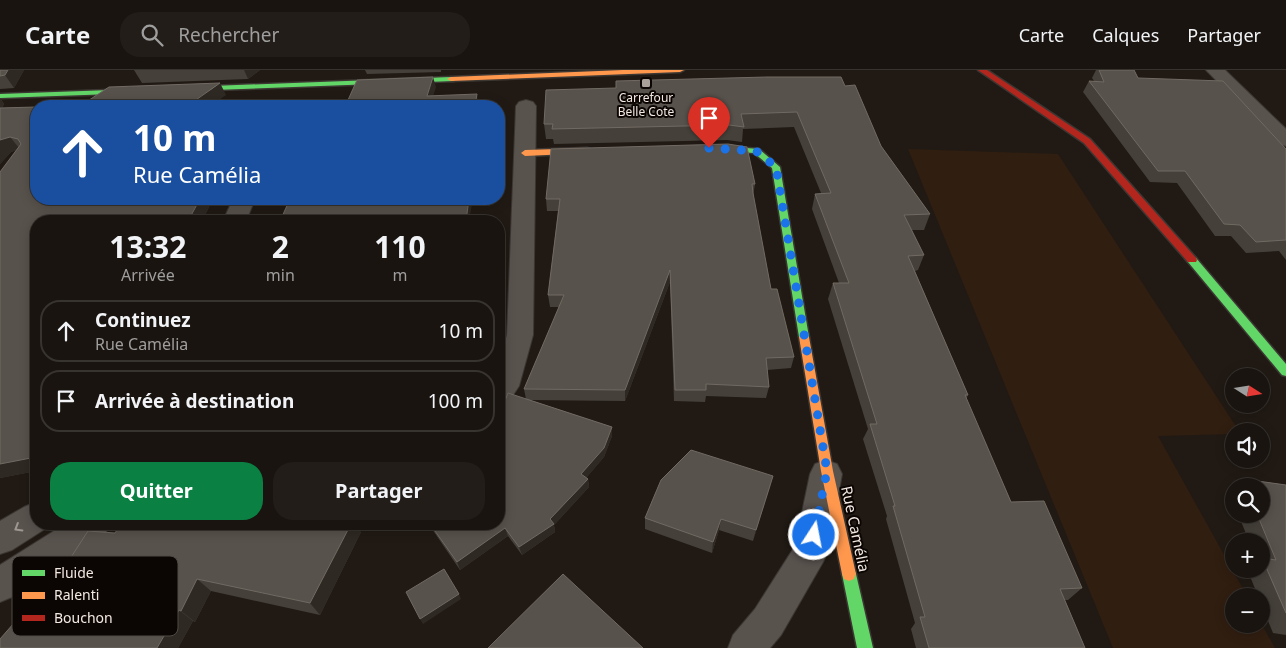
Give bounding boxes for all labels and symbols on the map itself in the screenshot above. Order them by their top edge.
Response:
marker: Carrefour Belle Cote [640,77,652,89]
place label: Carrefour Belle Cote [618,89,675,120]
pin [688,97,730,148]
north arrow [1225,368,1270,412]
street label: Rue Camélia [837,484,875,574]
position arrow [787,508,839,560]
one-way arrow [15,522,24,531]
legend [12,556,178,636]
text: Fluide [54,563,94,582]
text: Ralenti [54,585,99,604]
text: Bouchon [54,608,113,627]

